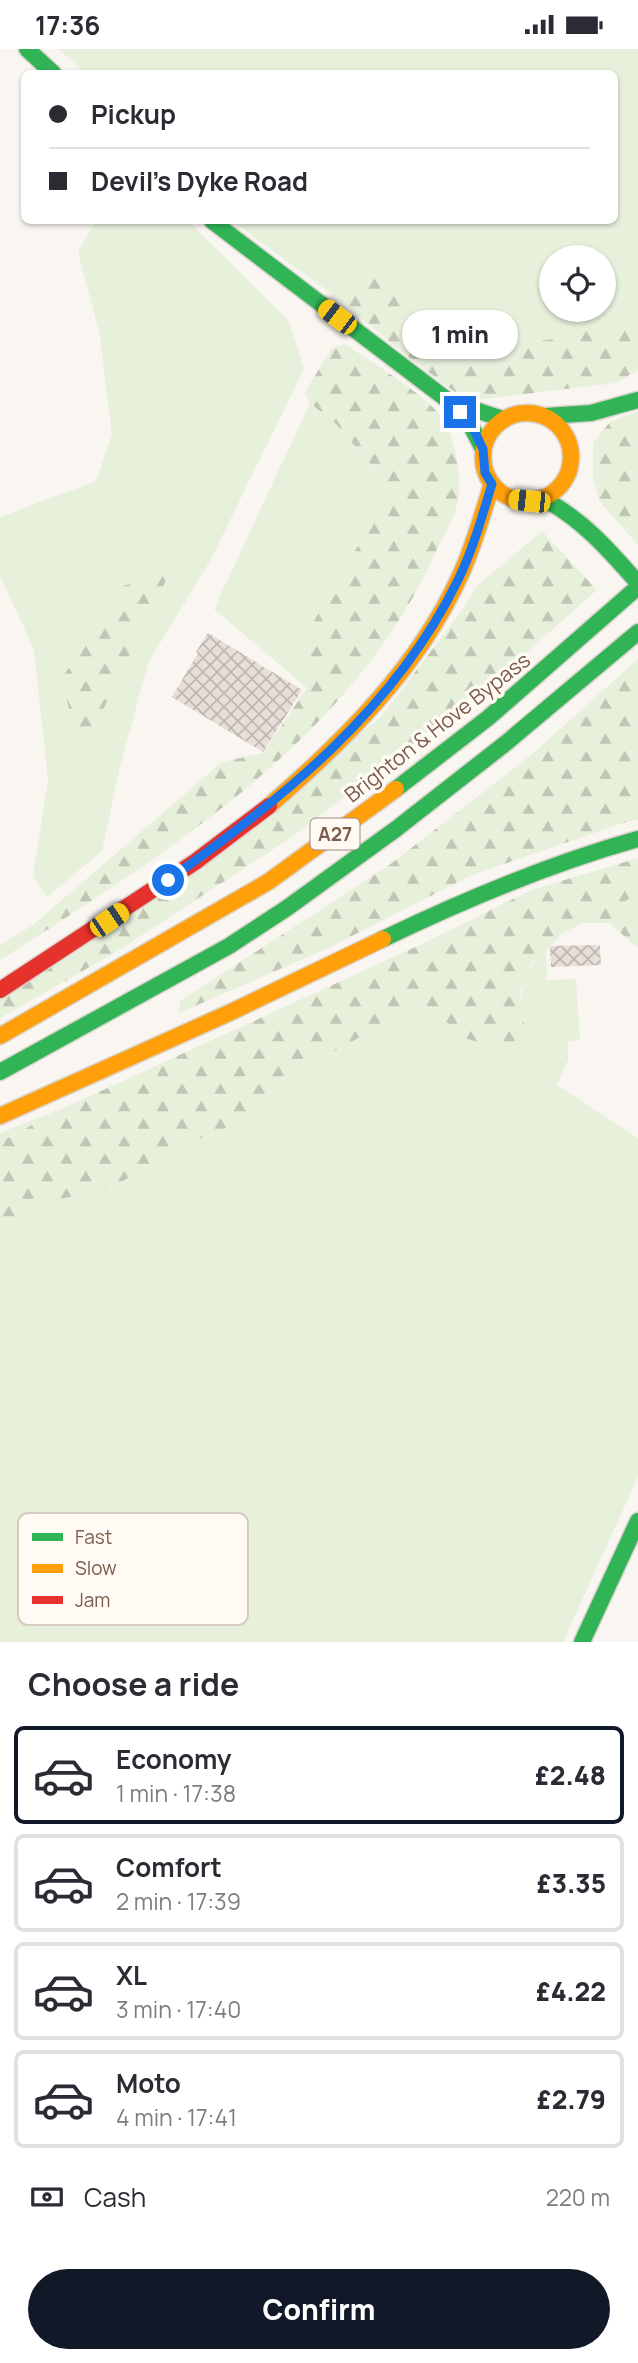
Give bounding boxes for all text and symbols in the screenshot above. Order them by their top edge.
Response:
text: 17:36 [35,7,100,43]
text: Pickup [91,96,176,132]
text: Devil's Dyke Road [91,163,308,199]
map controls [539,245,616,322]
button: locate [539,245,616,322]
car [314,296,361,338]
callout: 1 min [402,311,518,359]
text: 1 min [431,318,489,350]
route end [444,396,476,428]
car [508,488,551,514]
street label: Brighton & Hove Bypass [338,646,536,808]
road number: A27 [310,819,360,849]
route start [152,864,184,896]
car [86,900,133,940]
legend [18,1513,248,1625]
text: Fast [75,1524,112,1550]
text: Slow [75,1555,117,1581]
text: Jam [75,1587,110,1613]
text: Choose a ride [28,1662,239,1706]
text: Economy [116,1741,231,1777]
icon: car [32,1744,95,1807]
text: £2.48 [535,1757,606,1793]
text: 1 min · 17:38 [116,1777,236,1809]
text: Comfort [116,1849,222,1885]
icon: car [32,1852,95,1915]
text: £3.35 [537,1865,606,1901]
text: 2 min · 17:39 [116,1885,241,1917]
text: XL [116,1957,147,1993]
icon: car [32,1960,95,2023]
text: £4.22 [536,1973,606,2009]
text: 3 min · 17:40 [116,1993,241,2025]
text: Moto [116,2065,181,2101]
icon: car [32,2068,95,2131]
text: £2.79 [537,2081,606,2117]
text: 4 min · 17:41 [116,2101,237,2133]
icon: cash [28,2178,66,2216]
text: Cash [84,2179,146,2215]
text: 220 m [546,2181,610,2213]
button: Confirm [28,2269,610,2349]

